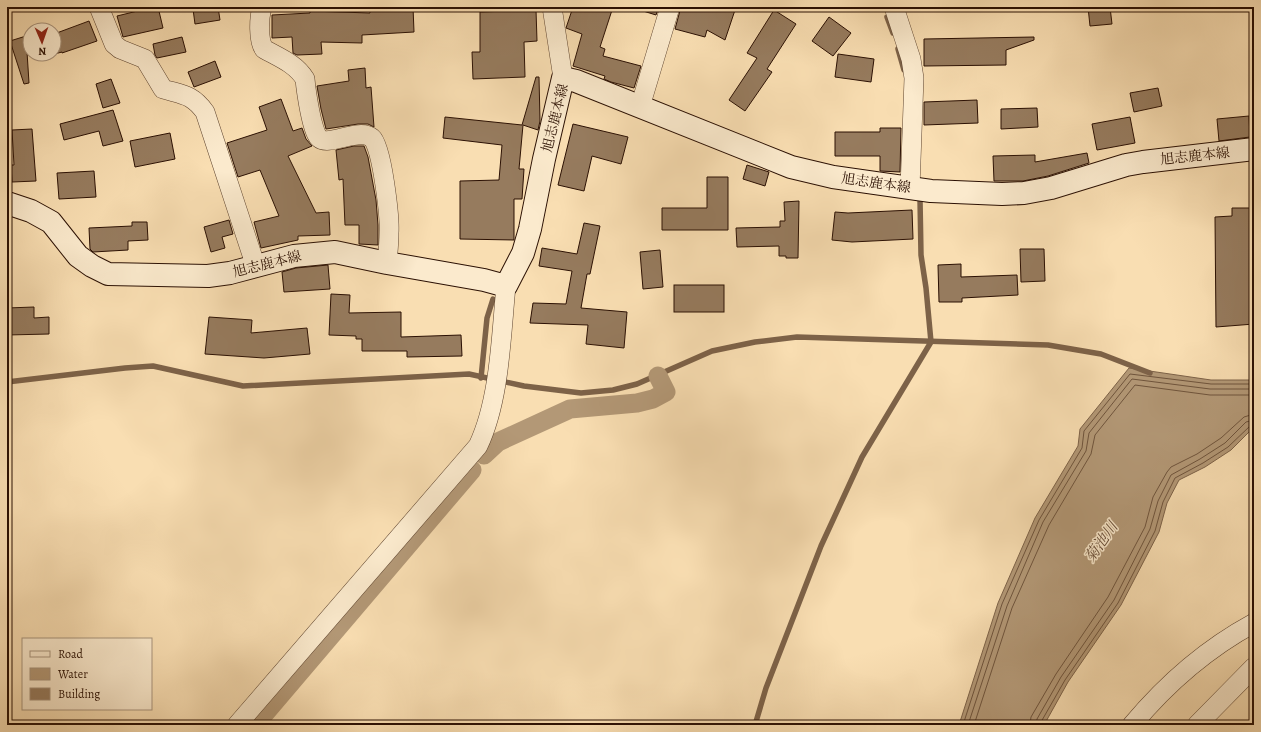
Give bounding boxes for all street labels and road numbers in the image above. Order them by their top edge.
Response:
street label: 旭志鹿本線 [537,82,573,154]
street label: 旭志鹿本線 [1159,143,1231,169]
street label: 旭志鹿本線 [840,169,912,197]
street label: 旭志鹿本線 [231,246,303,282]

